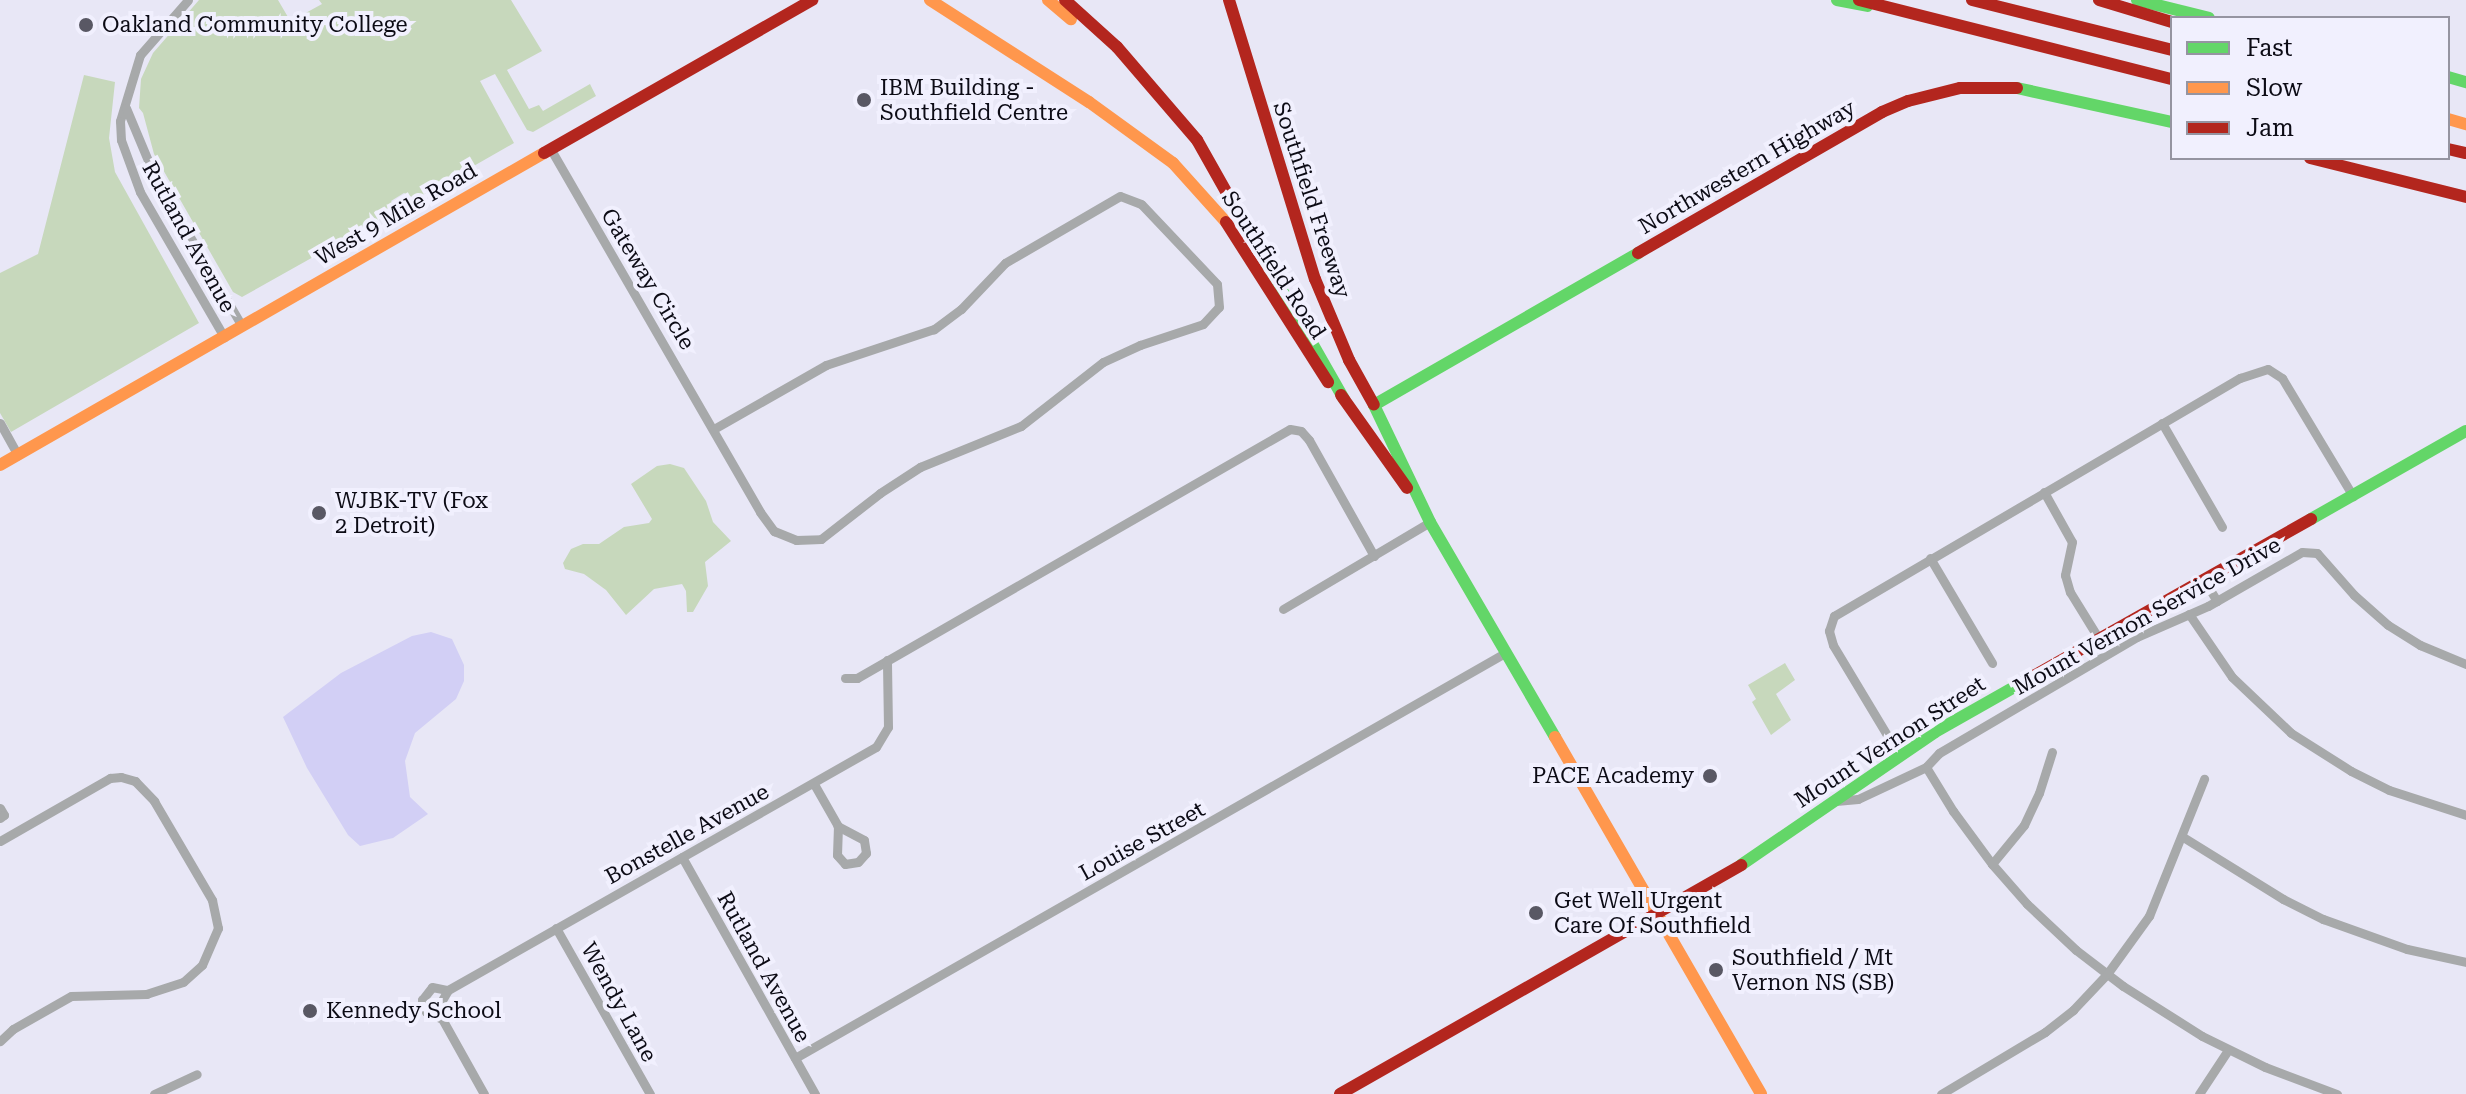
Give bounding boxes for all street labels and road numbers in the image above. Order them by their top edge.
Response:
street label: Northwestern Highway [1634,94,1860,240]
street label: Southfield Freeway [1268,98,1356,302]
street label: Rutland Avenue [137,157,241,317]
street label: West 9 Mile Road [311,157,481,271]
street label: Southfield Road [1216,186,1332,344]
street label: Gateway Circle [596,204,700,354]
street label: Mount Vernon Service Drive [2009,531,2285,701]
street label: Mount Vernon Street [1790,671,1990,813]
street label: Bonstelle Avenue [601,778,773,890]
street label: Louise Street [1075,796,1209,886]
street label: Rutland Avenue [712,887,816,1047]
street label: Wendy Lane [575,938,663,1066]

